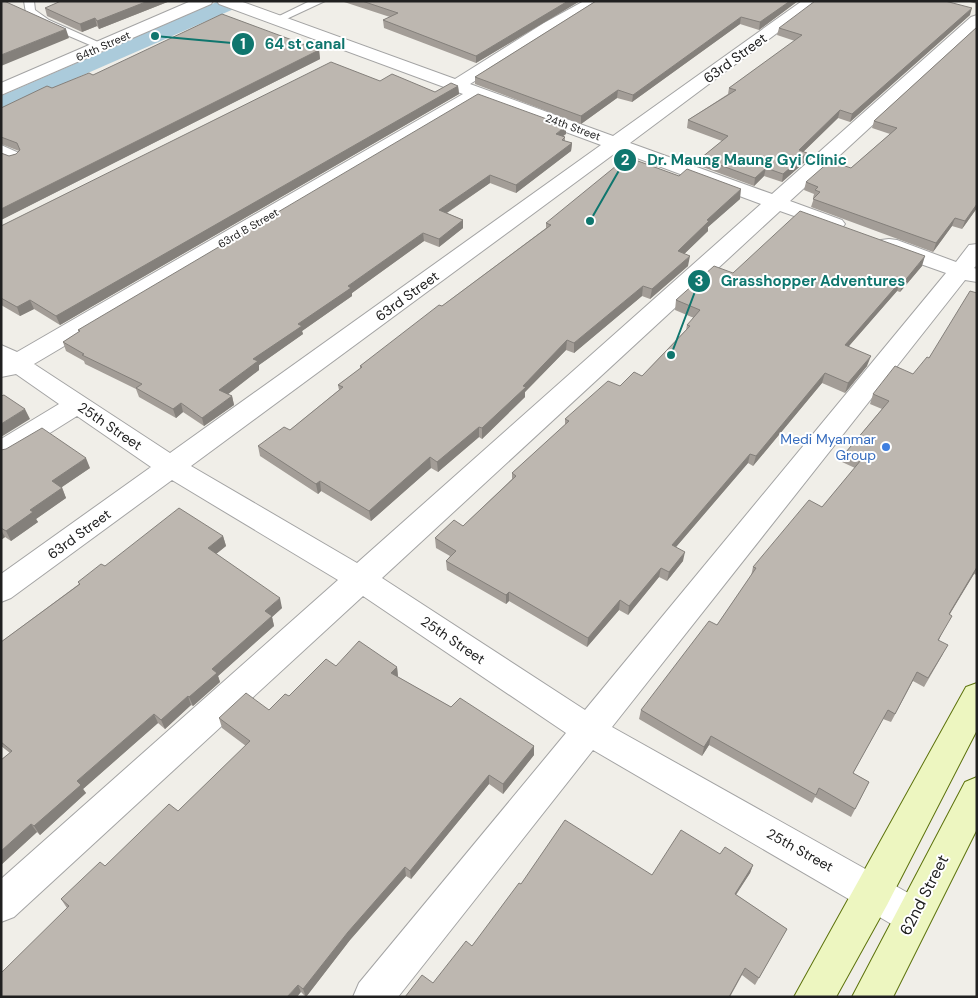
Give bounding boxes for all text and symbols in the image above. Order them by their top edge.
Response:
street label: 64th Street [74,28,132,64]
callout: 64 st canal [230,29,356,59]
street label: 63rd Street [700,29,770,87]
text: 1 [240,34,246,54]
text: 64 st canal [265,34,345,54]
street label: 24th Street [544,111,602,143]
callout: Dr. Maung Maung Gyi Clinic [612,145,857,175]
text: 2 [621,150,630,170]
text: Dr. Maung Maung Gyi Clinic [647,150,847,170]
street label: 63rd B Street [215,205,281,251]
callout: Grasshopper Adventures [686,266,916,296]
street label: 63rd Street [372,267,442,325]
text: 3 [694,271,704,291]
text: Grasshopper Adventures [721,271,905,291]
street label: 25th Street [74,398,146,454]
place label: Medi Myanmar Group [780,430,876,464]
marker: Medi Myanmar Group [880,441,892,453]
street label: 63rd Street [44,505,114,563]
street label: 25th Street [417,612,489,668]
street label: 25th Street [763,824,837,876]
street label: 62nd Street [895,851,953,939]

